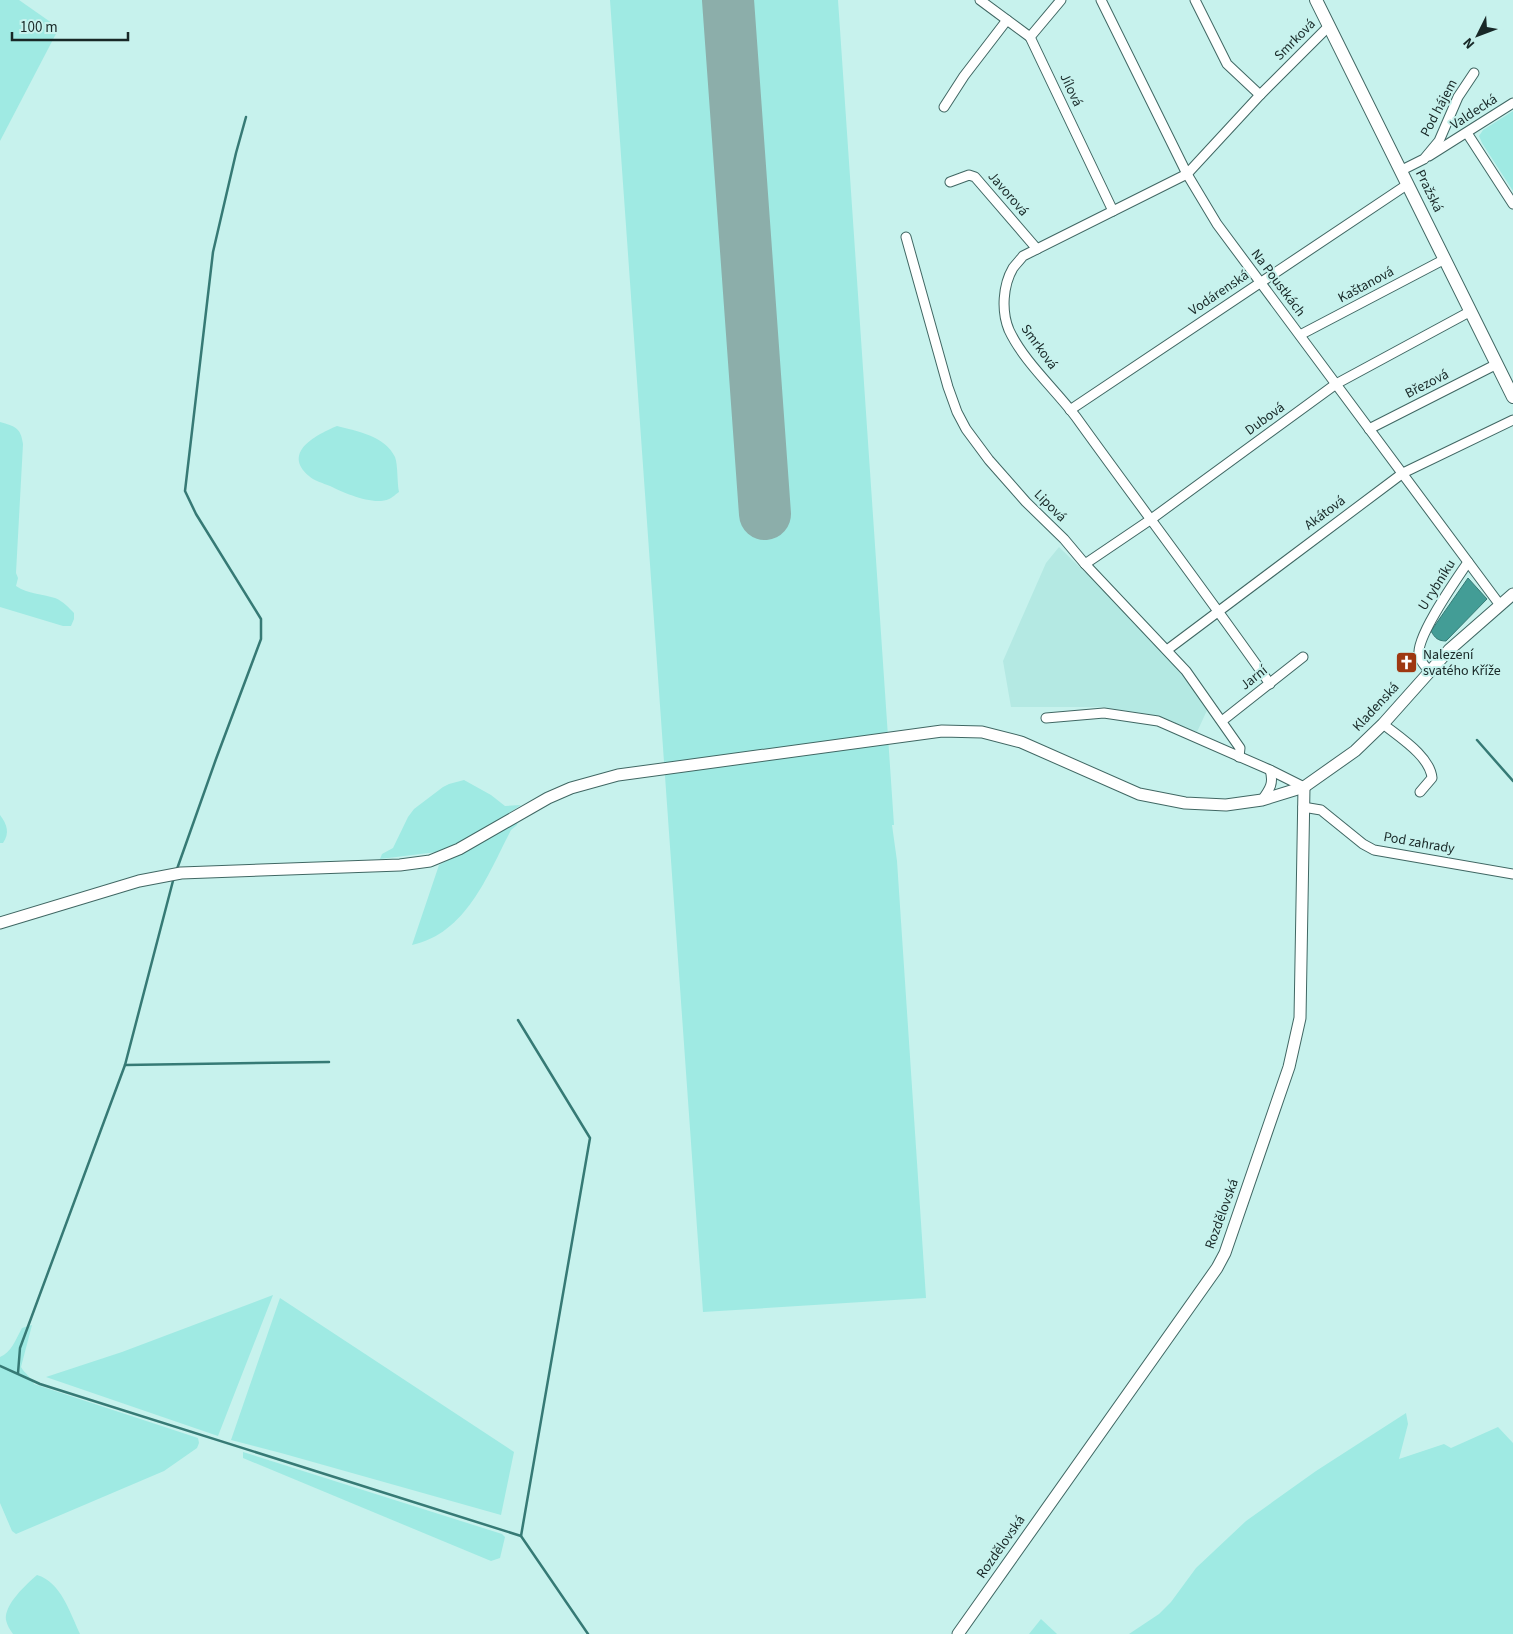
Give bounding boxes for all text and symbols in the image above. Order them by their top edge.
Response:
scale bar [12,10,129,42]
north arrow [1453,10,1503,60]
street label: Smrková [1270,15,1320,65]
text: 100 m [20,17,58,38]
text: N [1459,33,1480,53]
street label: Jílová [1055,70,1087,110]
street label: Pod hájem [1416,76,1462,140]
street label: Valdecká [1447,89,1501,135]
street label: Pražská [1410,166,1448,216]
street label: Javorová [983,167,1033,221]
street label: Na Poustkách [1246,245,1310,321]
street label: Kaštanová [1334,262,1398,308]
street label: Vodárenská [1185,266,1253,320]
street label: Smrková [1016,320,1062,374]
street label: Březová [1402,365,1452,403]
street label: Dubová [1241,398,1289,440]
street label: Lipová [1029,485,1071,527]
street label: Akátová [1300,491,1350,535]
street label: U rybníku [1413,556,1461,614]
place label: Nalezení svatého Kříže [1423,645,1501,681]
church icon: Nalezení svatého Kříže [1395,651,1419,675]
street label: Jarní [1236,661,1272,695]
street label: Kladenská [1348,678,1404,736]
street label: Pod zahrady [1382,827,1457,859]
street label: Rozdělovská [1200,1176,1244,1252]
street label: Rozdělovská [972,1511,1030,1583]

